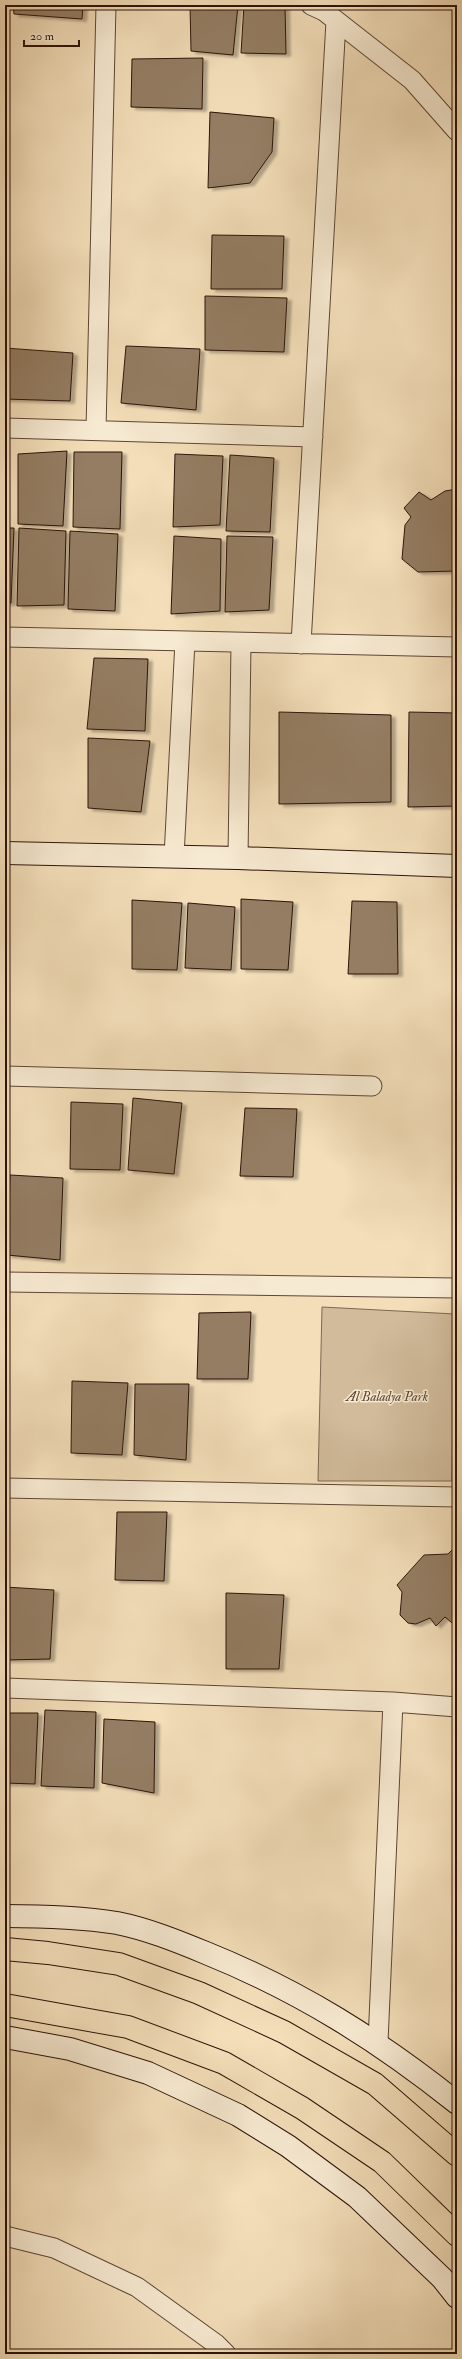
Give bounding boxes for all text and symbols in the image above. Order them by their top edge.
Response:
scale bar [24,22,79,48]
text: 20 m [30,29,55,44]
park label: Al Baladya Park [344,1389,428,1405]

